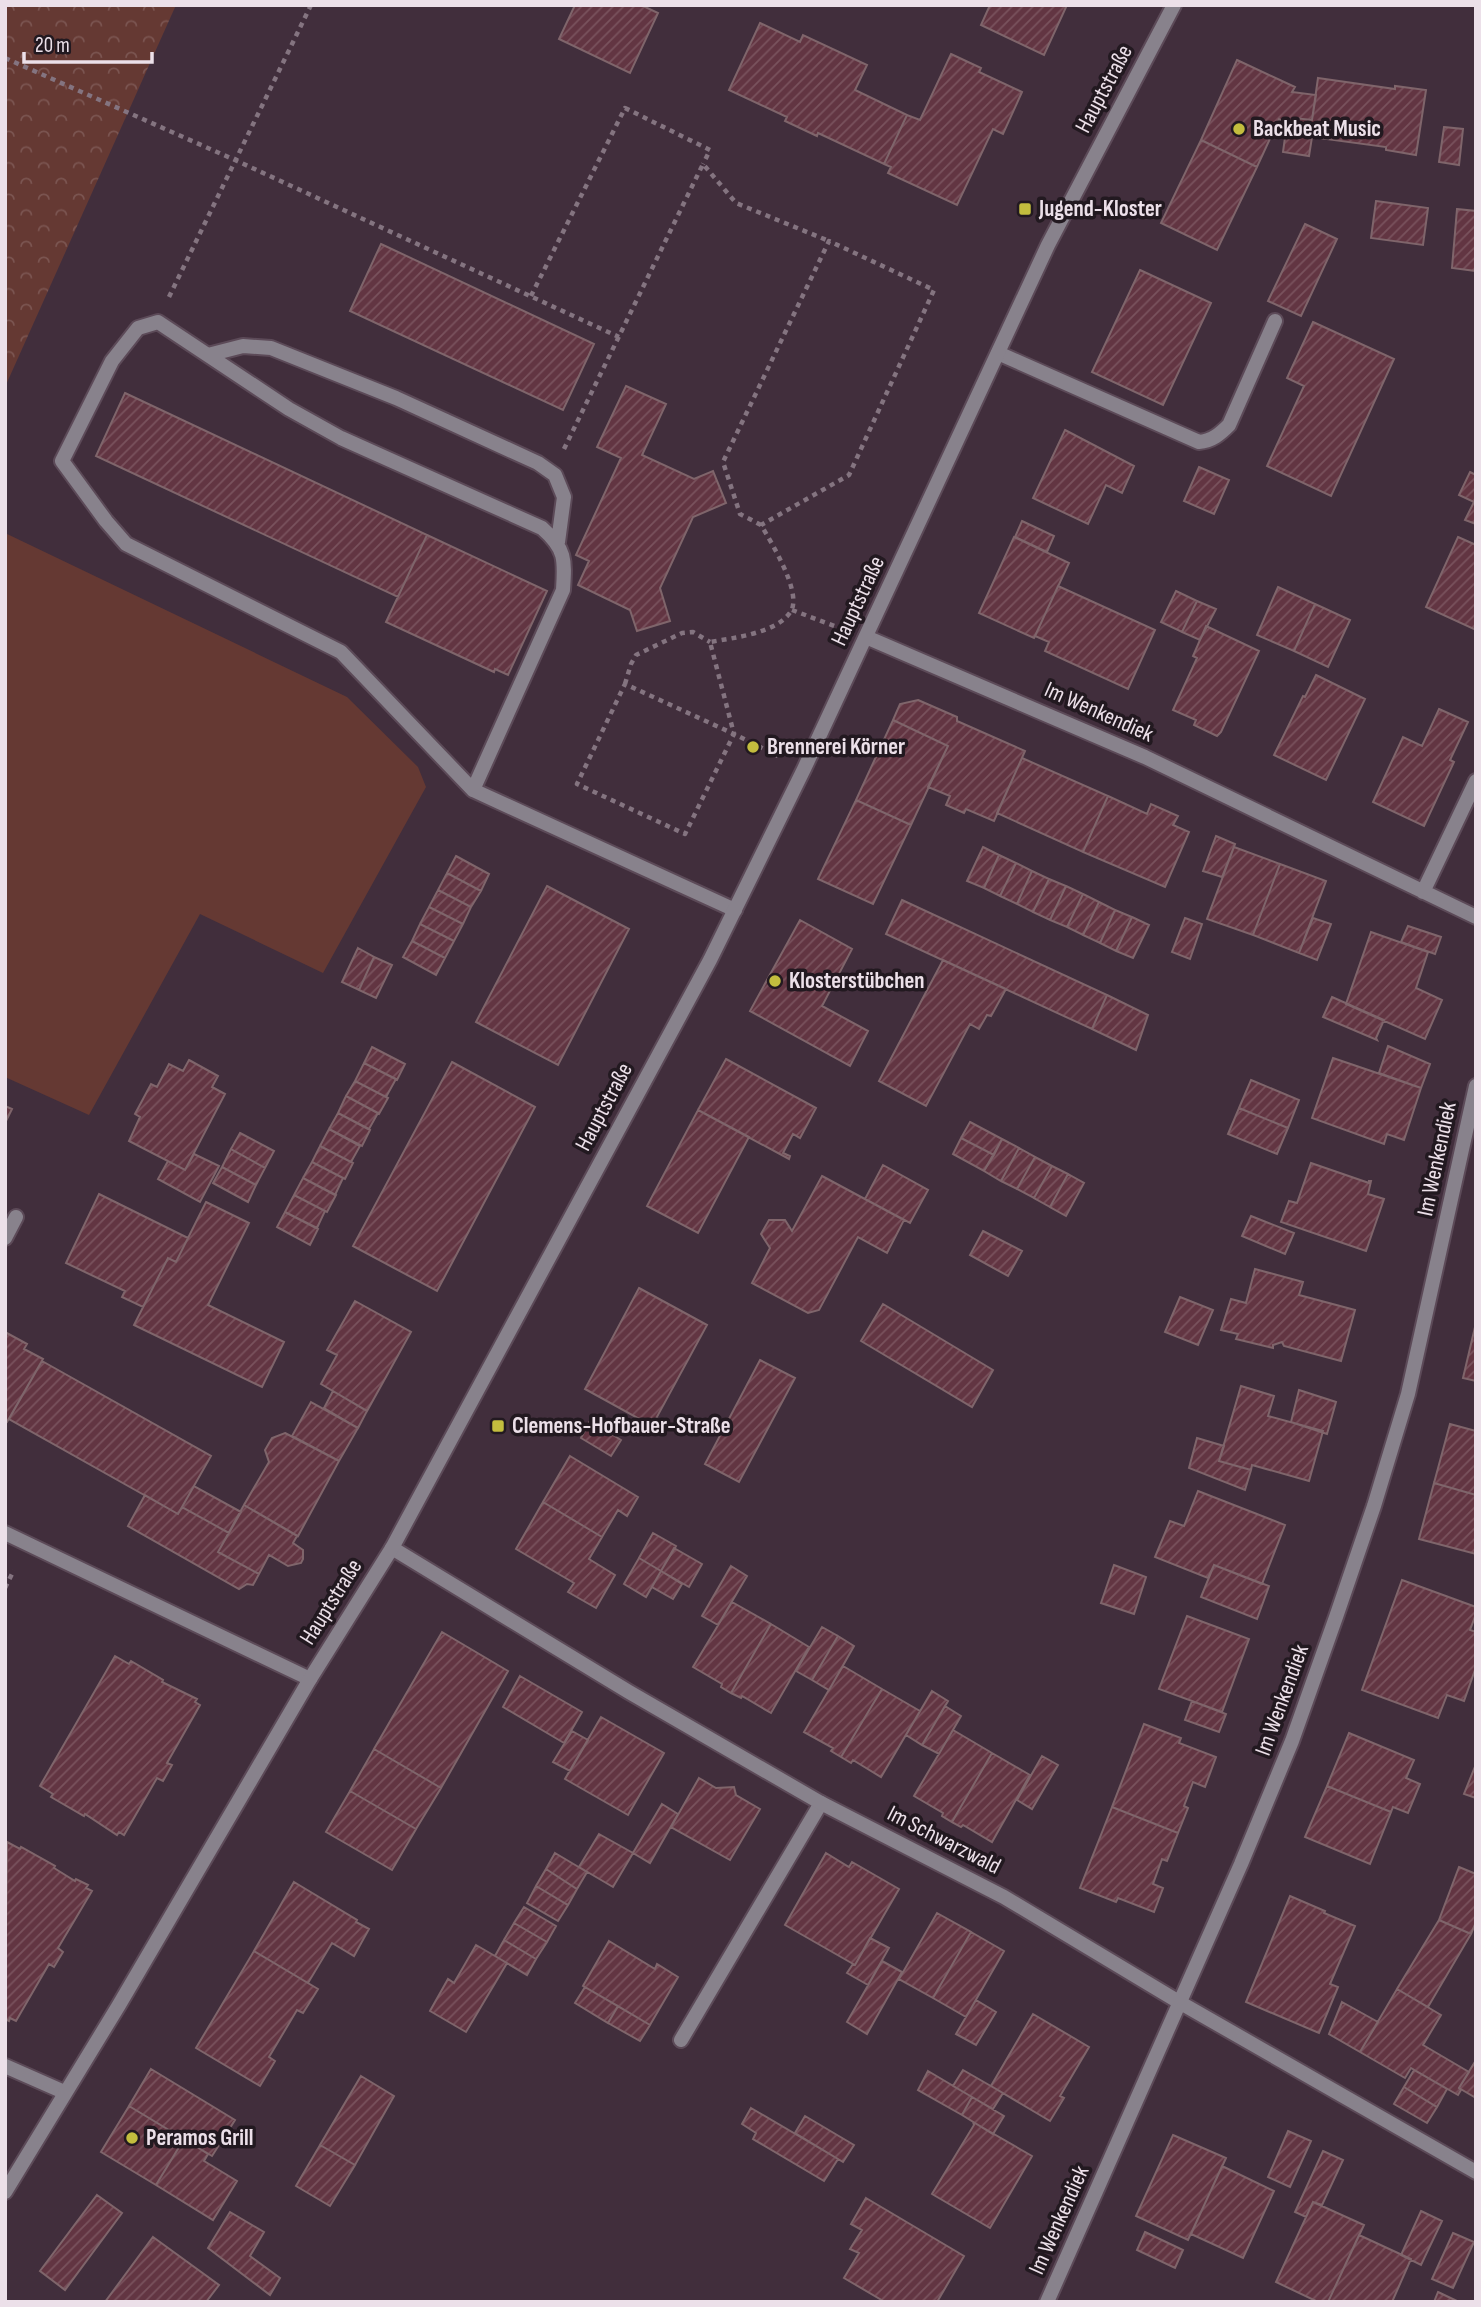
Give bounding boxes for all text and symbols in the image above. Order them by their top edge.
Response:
scale bar [24,21,152,65]
text: 20 m [35,33,70,58]
street label: Hauptstraße [1069,40,1139,138]
place label: Backbeat Music [1253,115,1381,143]
marker: Backbeat Music [1231,121,1247,137]
place label: Jugend-Kloster [1038,195,1162,223]
marker: Jugend-Kloster [1017,201,1033,217]
street label: Hauptstraße [825,552,891,650]
street label: Im Wenkendiek [1040,676,1158,748]
place label: Brennerei Körner [767,733,905,761]
marker: Brennerei Körner [745,739,761,755]
place label: Klosterstübchen [789,967,924,995]
marker: Klosterstübchen [767,973,783,989]
street label: Hauptstraße [569,1058,639,1156]
street label: Im Wenkendiek [1411,1099,1463,1219]
place label: Clemens-Hofbauer-Straße [512,1412,730,1440]
marker: Clemens-Hofbauer-Straße [490,1418,506,1434]
street label: Hauptstraße [294,1554,368,1650]
street label: Im Wenkendiek [1249,1640,1315,1759]
street label: Im Schwarzwald [883,1799,1005,1881]
place label: Peramos Grill [146,2124,253,2152]
marker: Peramos Grill [124,2130,140,2146]
street label: Im Wenkendiek [1023,2161,1095,2279]

